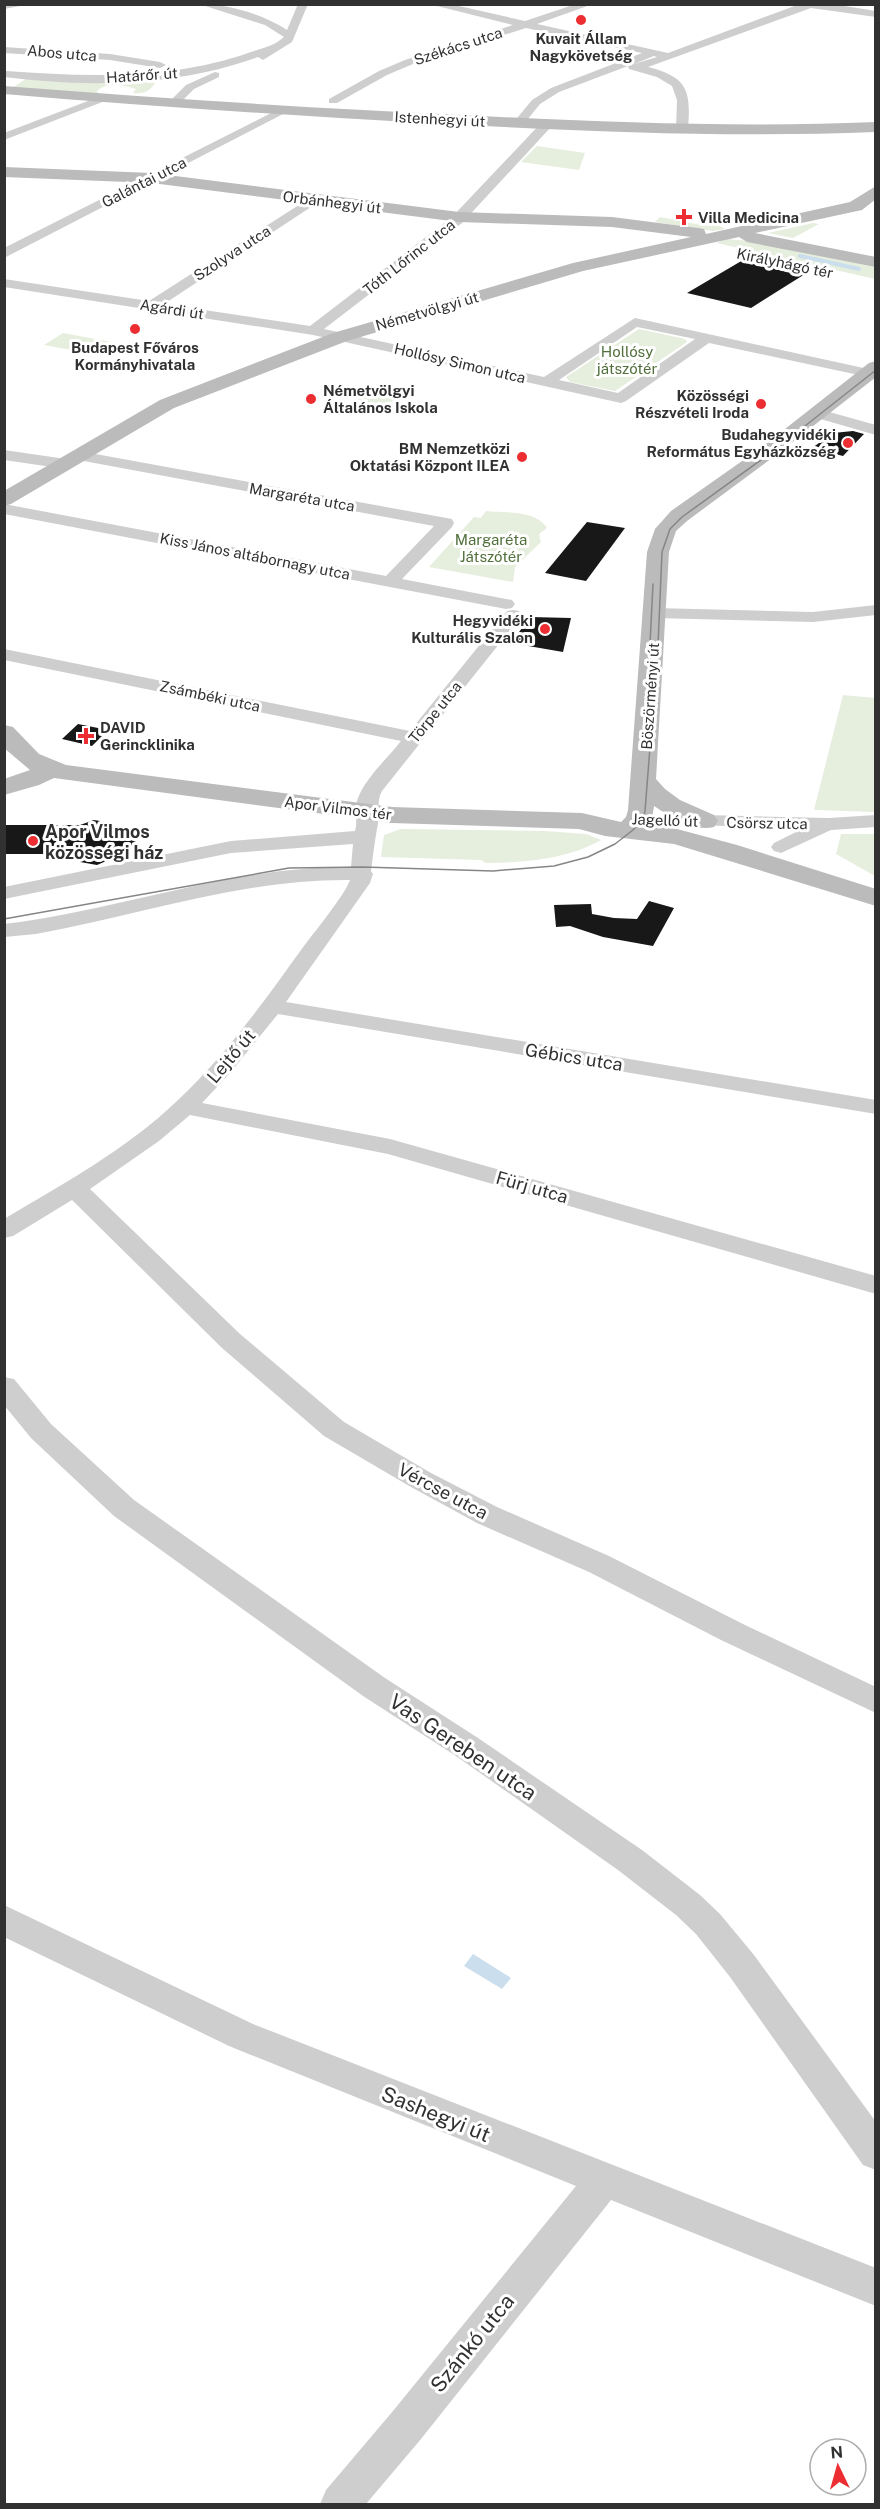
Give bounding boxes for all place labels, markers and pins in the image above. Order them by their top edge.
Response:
marker: Kuvait Állam Nagykövetség [574,13,588,27]
place label: Kuvait Állam Nagykövetség [530,30,633,64]
marker: Villa Medicina [675,208,693,226]
place label: Villa Medicina [698,209,799,226]
marker: Budapest Főváros Kormányhivatala [128,322,142,336]
place label: Budapest Főváros Kormányhivatala [71,339,199,373]
place label: Németvölgyi Általános Iskola [323,382,438,416]
place label: Közösségi Részvételi Iroda [635,387,749,421]
marker: Németvölgyi Általános Iskola [304,392,318,406]
marker: Közösségi Részvételi Iroda [754,397,768,411]
place label: Budahegyvidéki Református Egyházközség [647,426,837,460]
marker: Budahegyvidéki Református Egyházközség [841,436,855,450]
place label: BM Nemzetközi Oktatási Központ ILEA [350,440,510,474]
marker: BM Nemzetközi Oktatási Központ ILEA [515,450,529,464]
place label: Hegyvidéki Kulturális Szalon [411,612,533,646]
marker: Hegyvidéki Kulturális Szalon [538,622,552,636]
place label: DAVID Gerincklinika [100,719,195,753]
marker: DAVID Gerincklinika [77,727,95,745]
place label: Apor Vilmos közösségi ház [45,821,163,863]
marker: Apor Vilmos közösségi ház [26,834,40,848]

